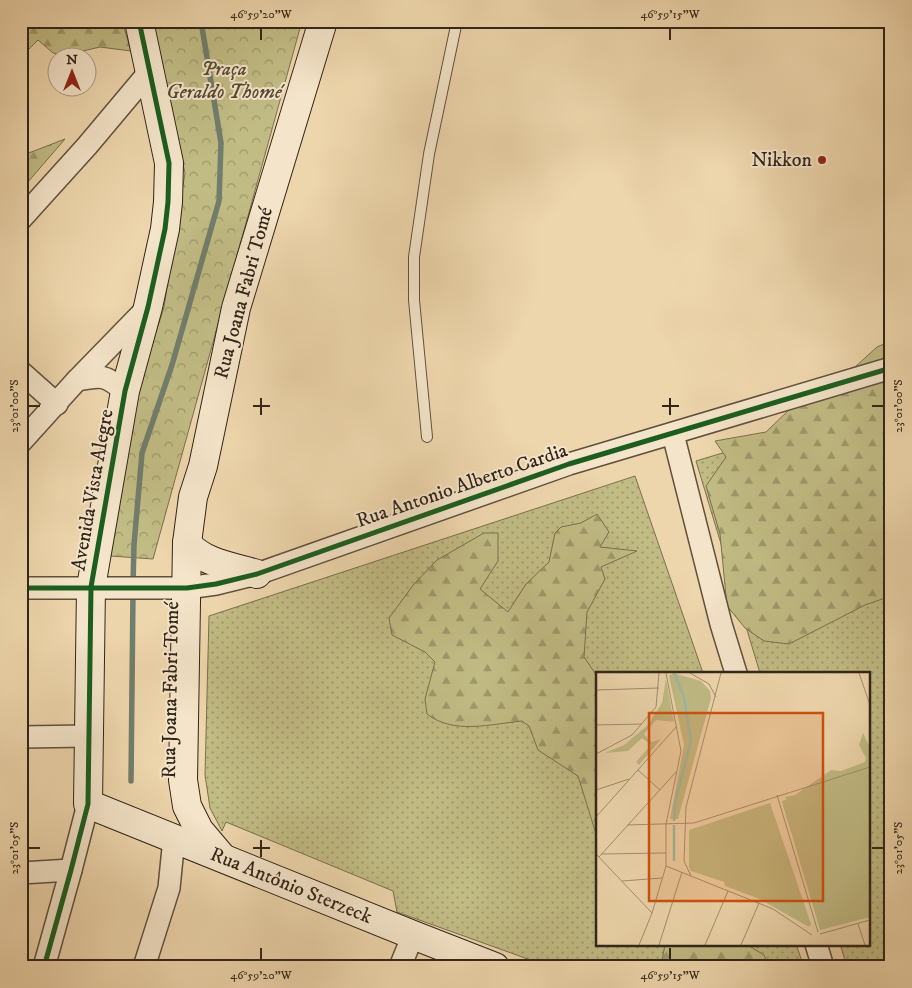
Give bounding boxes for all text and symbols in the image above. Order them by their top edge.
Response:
text: 46°59'20"W [230,7,293,22]
text: 46°59'15"W [640,7,701,22]
north arrow [48,48,98,98]
text: N [66,51,78,69]
park label: Praça Geraldo Thomé [166,57,285,105]
place label: Nikkon [751,148,813,173]
marker: Nikkon [816,154,828,166]
street label: Rua Joana Fabri Tomé [209,204,279,382]
text: 23°01'00"S [7,379,22,433]
text: 23°01'00"S [891,379,906,433]
street label: Avenida Vista Alegre [66,407,120,573]
street label: Rua Antonio Alberto Cardia [353,438,571,534]
street label: Rua Joana Fabri Tomé [157,601,185,779]
inset map [596,672,870,946]
text: 23°01'05"S [7,822,22,874]
text: 23°01'05"S [891,822,906,874]
street label: Rua Antônio Sterzeck [206,842,376,930]
text: 46°59'20"W [230,968,293,983]
text: 46°59'15"W [640,968,701,983]

